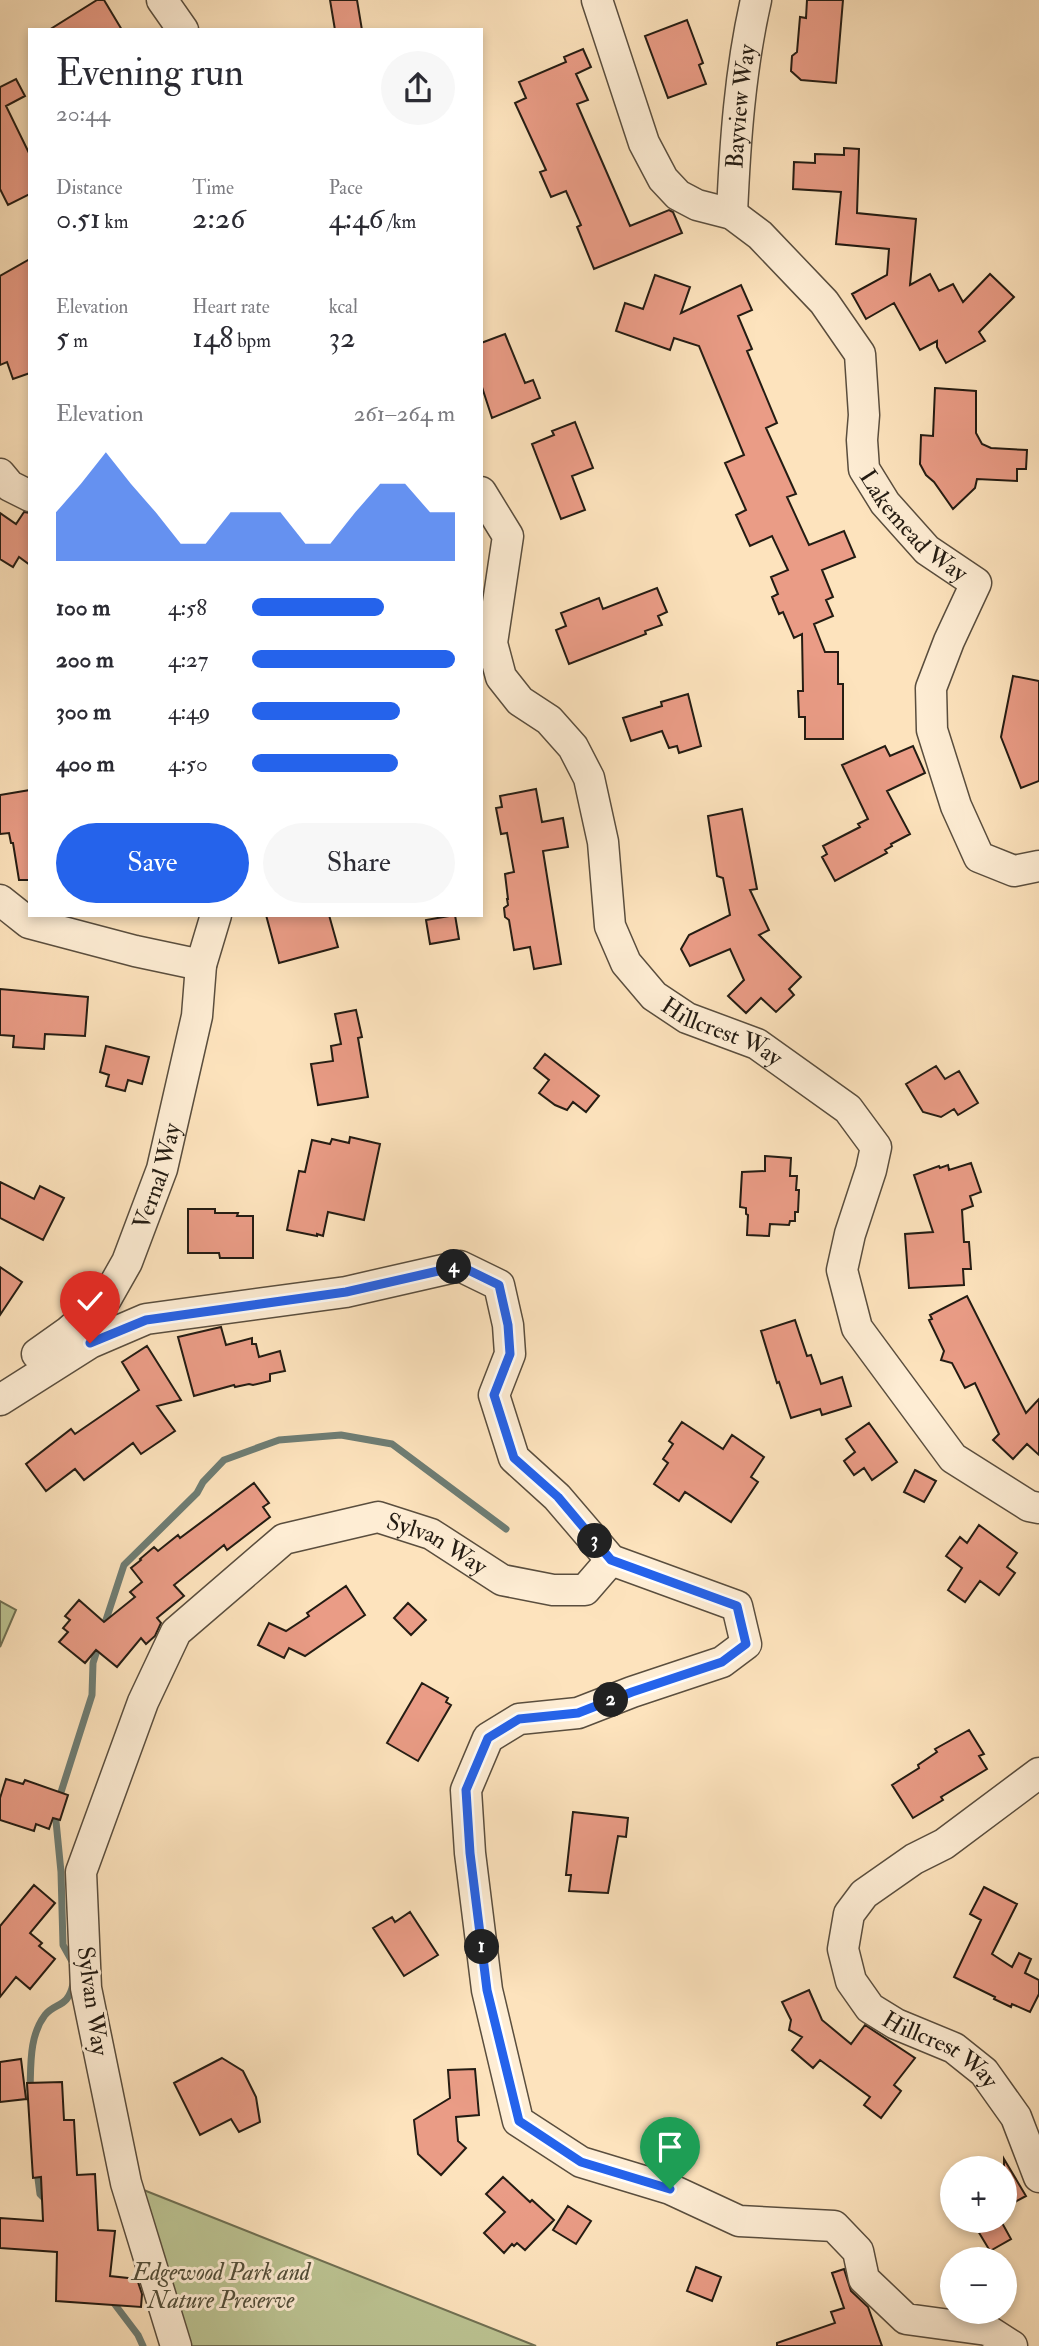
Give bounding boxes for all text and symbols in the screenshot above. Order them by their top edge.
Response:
street label: Bayview Way [719,41,763,170]
text: Evening run [56,49,244,97]
button: share [381,51,455,125]
text: 20:44 [56,99,110,128]
text: Distance [56,176,122,200]
text: Time [192,176,234,200]
text: Pace [329,176,363,200]
text: 0.51 [56,200,101,237]
text: 2:26 [192,200,245,237]
text: 4:46 [329,200,384,237]
text: km [101,210,128,234]
text: /km [384,210,416,234]
text: Elevation [56,295,128,319]
text: Heart rate [192,295,270,319]
text: kcal [329,295,358,319]
text: 5 [56,319,69,356]
text: 148 [192,319,233,356]
text: 32 [329,319,355,356]
text: m [69,329,88,353]
text: bpm [233,329,271,353]
text: Elevation [56,399,144,428]
text: 261–264 m [354,399,455,428]
street label: Lakemead Way [852,464,974,589]
text: 100 m [56,593,110,622]
text: 4:58 [168,593,207,622]
text: 200 m [56,645,114,674]
text: 4:27 [168,645,208,674]
text: 300 m [56,697,111,726]
text: 4:49 [168,697,210,726]
text: 400 m [56,749,115,778]
text: 4:50 [168,749,208,778]
button: Save [56,823,249,903]
button: Share [263,823,455,903]
street label: Hillcrest Way [655,990,789,1074]
street label: Vernal Way [126,1120,188,1234]
pin: 4 [436,1250,472,1284]
text: 4 [448,1254,459,1278]
pin [60,1271,120,1343]
icon: check [71,1282,109,1320]
street label: Sylvan Way [383,1506,493,1583]
pin: 3 [578,1524,612,1558]
text: 3 [591,1528,598,1552]
pin: 2 [594,1682,628,1718]
text: 2 [606,1687,615,1711]
pin: 1 [464,1930,500,1965]
text: 1 [478,1934,485,1958]
street label: Sylvan Way [70,1945,116,2058]
street label: Hillcrest Way [876,2004,1006,2095]
pin [640,2117,700,2189]
icon: arrive [651,2128,689,2166]
map controls [940,2156,1017,2324]
button: + [940,2156,1017,2233]
button: − [940,2247,1017,2324]
park label: Edgewood Park and Nature Preserve [130,2257,312,2316]

